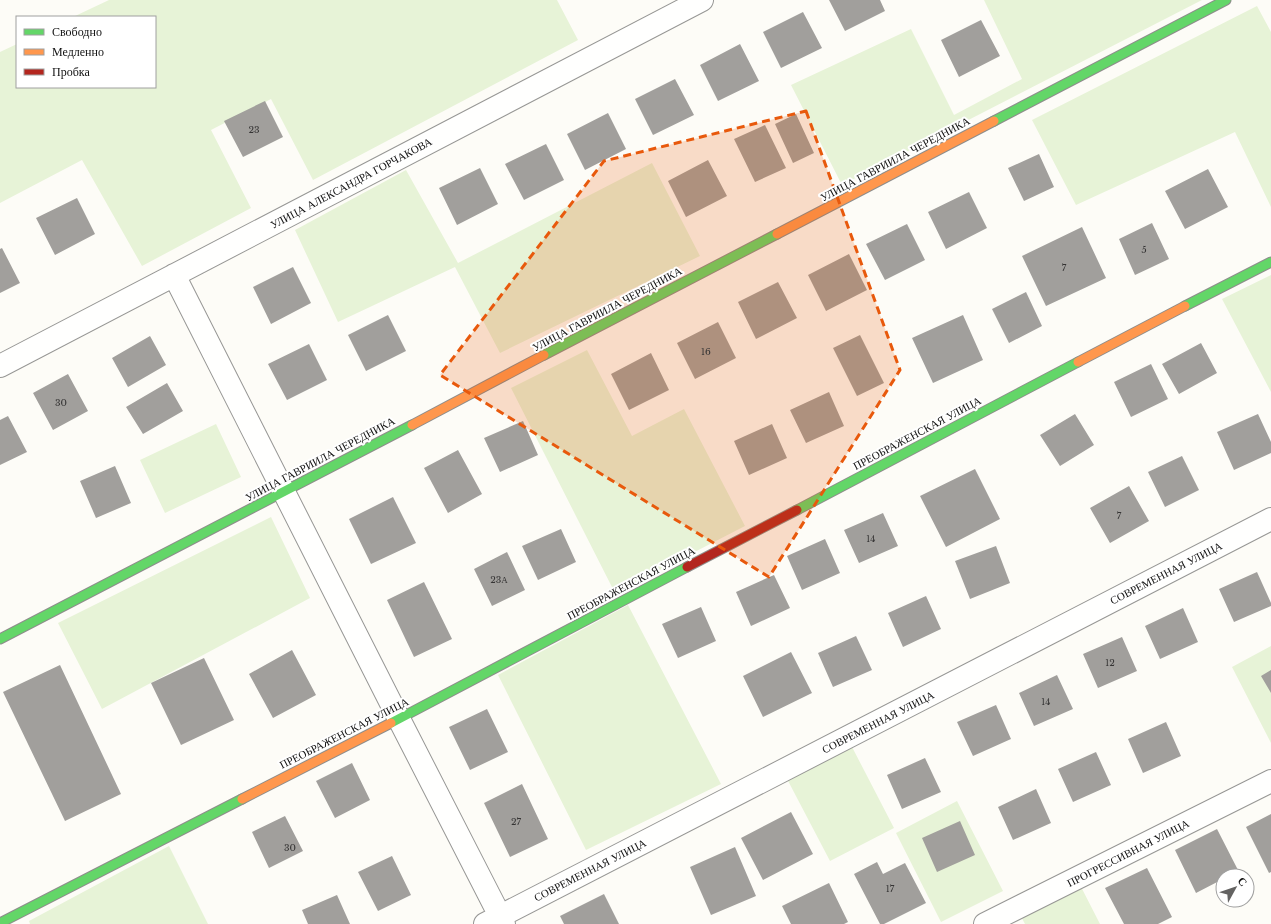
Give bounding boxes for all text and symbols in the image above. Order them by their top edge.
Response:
legend [16,16,156,88]
text: Свободно [52,24,102,39]
text: Медленно [52,44,104,59]
text: Пробка [52,64,90,79]
street label: УЛИЦА ГАВРИИЛА ЧЕРЕДНИКА [818,114,972,204]
house number: 23 [248,124,260,135]
street label: УЛИЦА АЛЕКСАНДРА ГОРЧАКОВА [268,134,434,232]
house number: 5 [1141,244,1147,255]
house number: 7 [1062,262,1067,273]
street label: УЛИЦА ГАВРИИЛА ЧЕРЕДНИКА [530,264,684,354]
house number: 16 [701,346,711,357]
street label: ПРЕОБРАЖЕНСКАЯ УЛИЦА [851,393,984,473]
house number: 30 [55,397,67,408]
street label: УЛИЦА ГАВРИИЛА ЧЕРЕДНИКА [243,414,397,504]
house number: 7 [1117,510,1122,521]
house number: 14 [866,533,876,544]
street label: СОВРЕМЕННАЯ УЛИЦА [1108,539,1225,607]
street label: ПРЕОБРАЖЕНСКАЯ УЛИЦА [565,543,698,623]
house number: 23А [490,574,508,585]
house number: 12 [1105,657,1115,668]
street label: СОВРЕМЕННАЯ УЛИЦА [820,688,937,756]
street label: ПРЕОБРАЖЕНСКАЯ УЛИЦА [277,694,411,772]
house number: 14 [1041,696,1051,707]
house number: 27 [511,816,522,827]
street label: ПРОГРЕССИВНАЯ УЛИЦА [1064,816,1192,890]
street label: СОВРЕМЕННАЯ УЛИЦА [532,836,649,904]
house number: 30 [284,842,296,853]
north arrow [1215,868,1255,908]
text: С [1235,874,1251,889]
house number: 17 [886,883,895,894]

